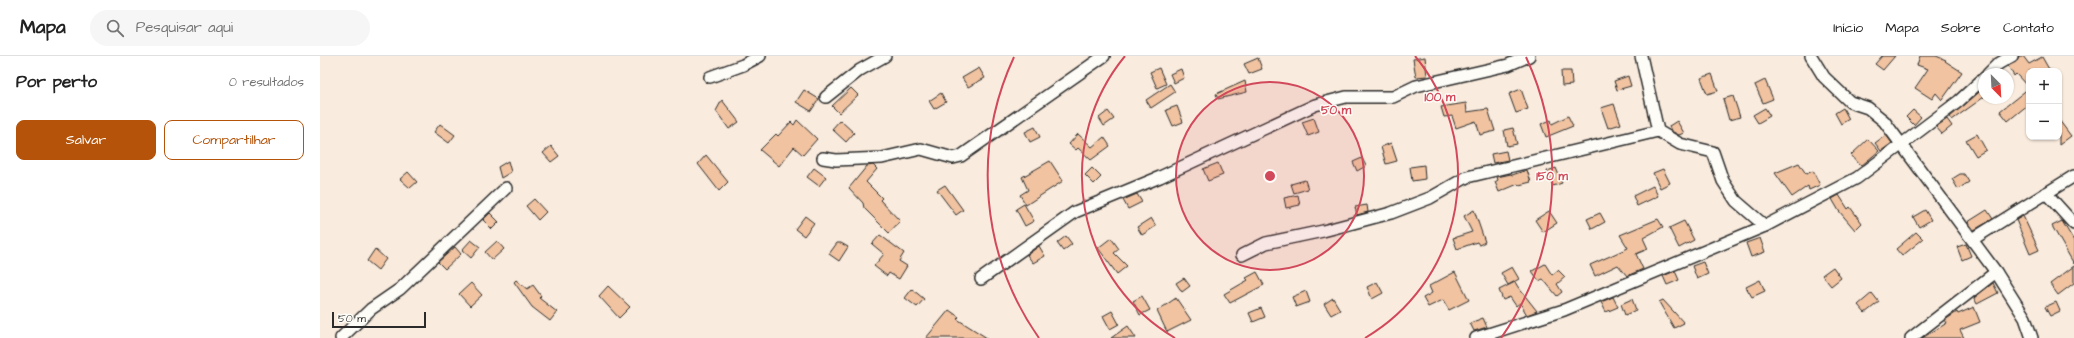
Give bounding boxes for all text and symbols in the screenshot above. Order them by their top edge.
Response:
search box [90,10,370,46]
text: Mapa [20,14,66,41]
icon: search [104,17,126,39]
text: Pesquisar aqui [136,17,233,38]
text: Início [1833,18,1863,38]
text: Mapa [1885,18,1919,38]
text: Sobre [1941,18,1981,38]
text: Contato [2003,18,2054,38]
north arrow [1978,68,2014,104]
map controls [2026,68,2062,140]
button: + [2026,68,2062,104]
text: Por perto [16,70,97,94]
text: 0 resultados [229,73,304,91]
text: 100 m [1425,89,1456,106]
text: 50 m [1321,102,1352,119]
button: − [2026,104,2062,140]
button: Salvar [16,120,156,160]
button: Compartilhar [164,120,304,160]
text: 150 m [1536,168,1569,185]
centre of rings [1263,169,1277,183]
scale bar [332,310,426,329]
text: 50 m [338,311,366,326]

